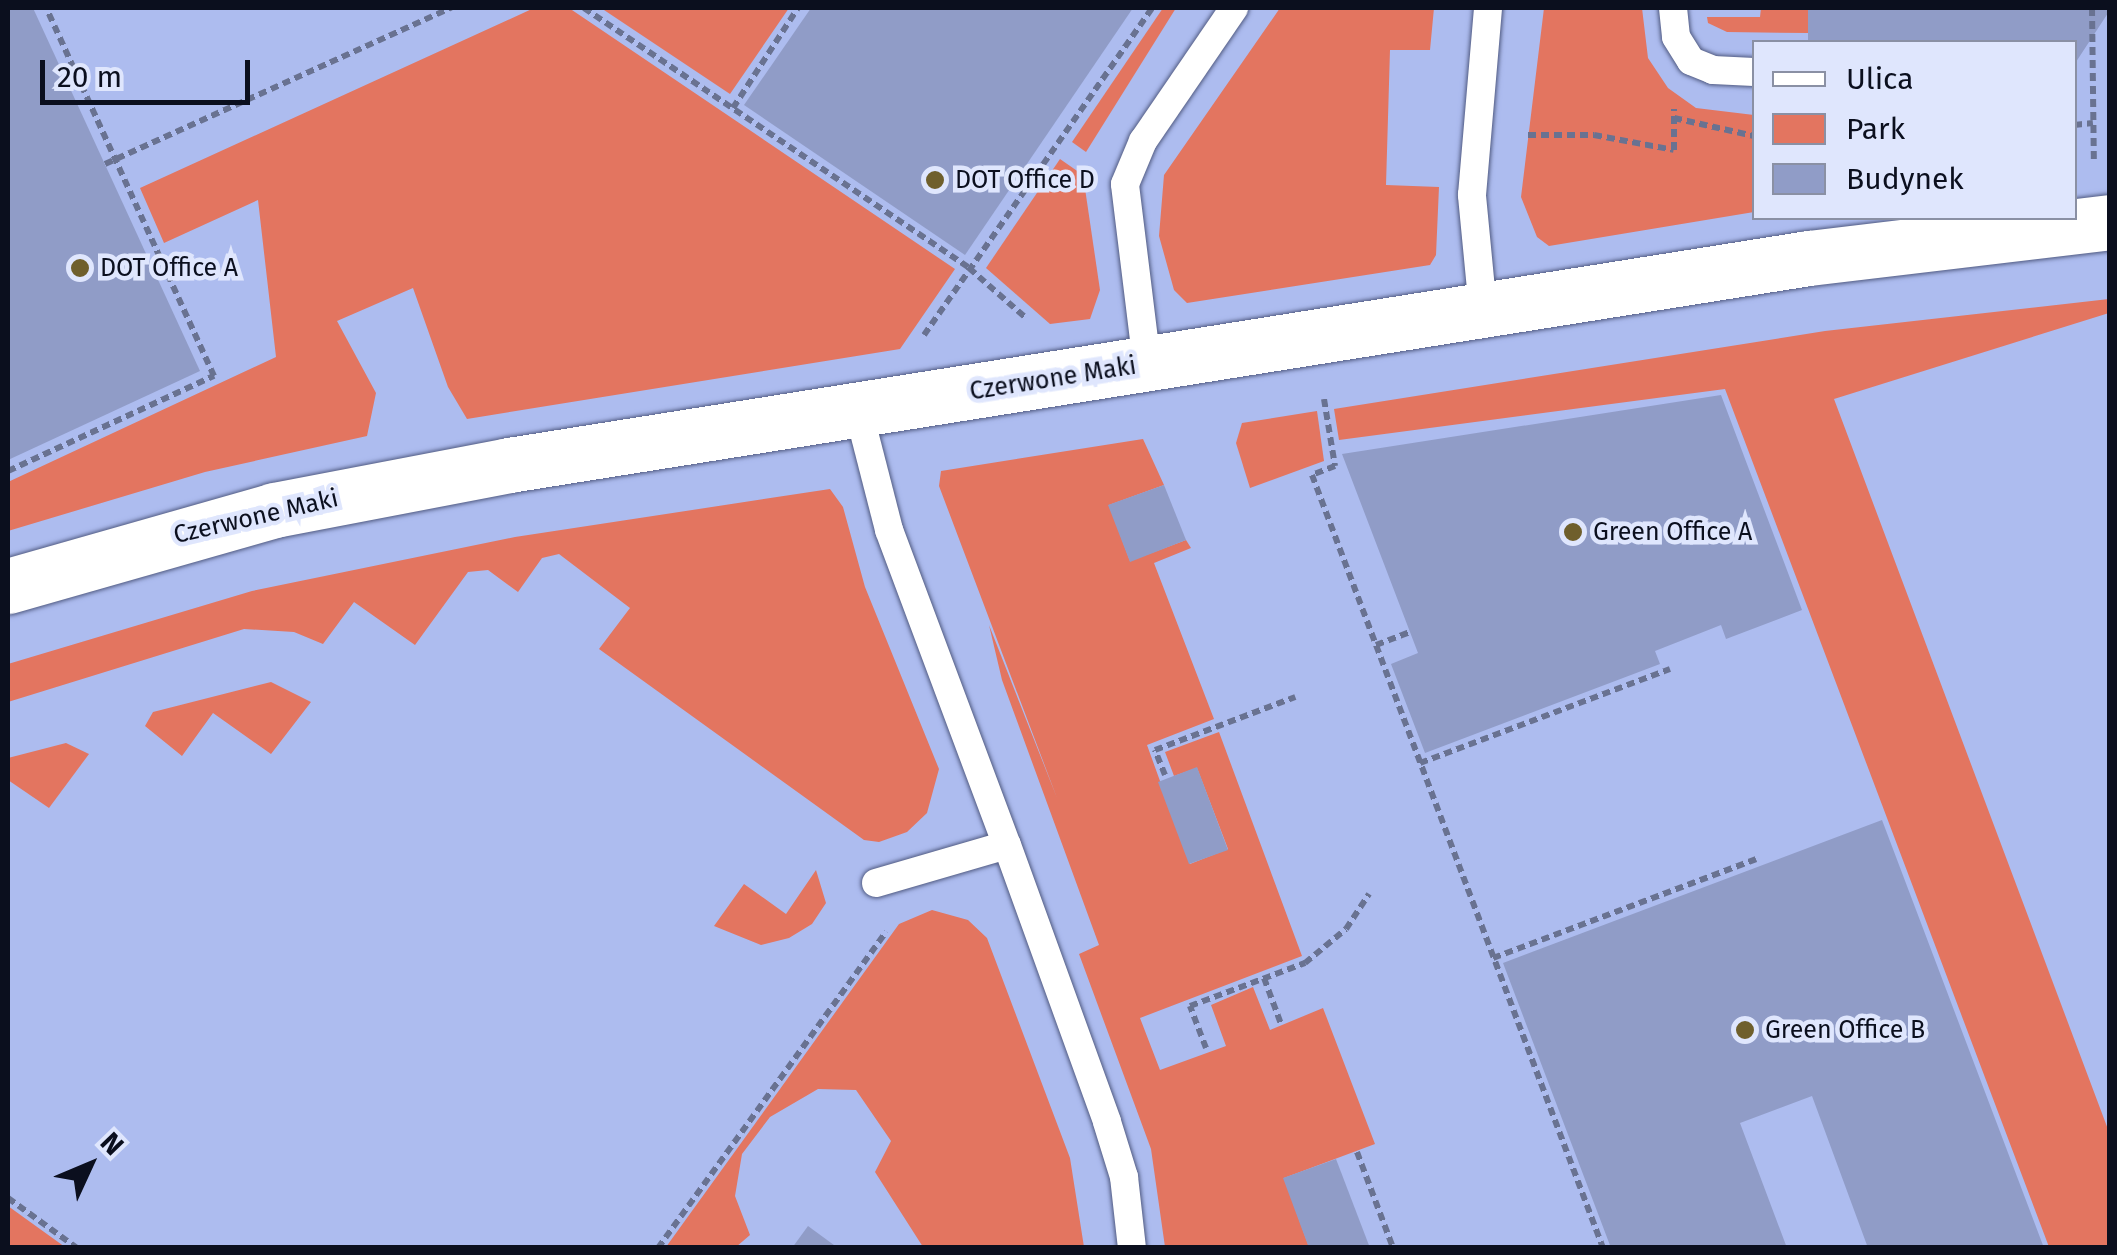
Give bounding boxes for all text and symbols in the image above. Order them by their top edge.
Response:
scale bar [45,40,255,102]
legend [1752,40,2077,220]
text: 20 m [57,59,122,95]
text: Ulica [1846,61,1913,97]
text: Park [1846,111,1905,147]
text: Budynek [1846,161,1964,197]
place label: DOT Office D [955,165,1095,195]
marker: DOT Office D [924,169,946,191]
place label: DOT Office A [100,253,238,283]
marker: DOT Office A [69,257,91,279]
street label: Czerwone Maki [968,351,1138,407]
street label: Czerwone Maki [171,483,341,551]
place label: Green Office A [1593,517,1752,547]
marker: Green Office A [1562,521,1584,543]
place label: Green Office B [1765,1015,1925,1045]
marker: Green Office B [1734,1019,1756,1041]
north arrow [40,1115,140,1215]
text: N [94,1126,130,1162]

